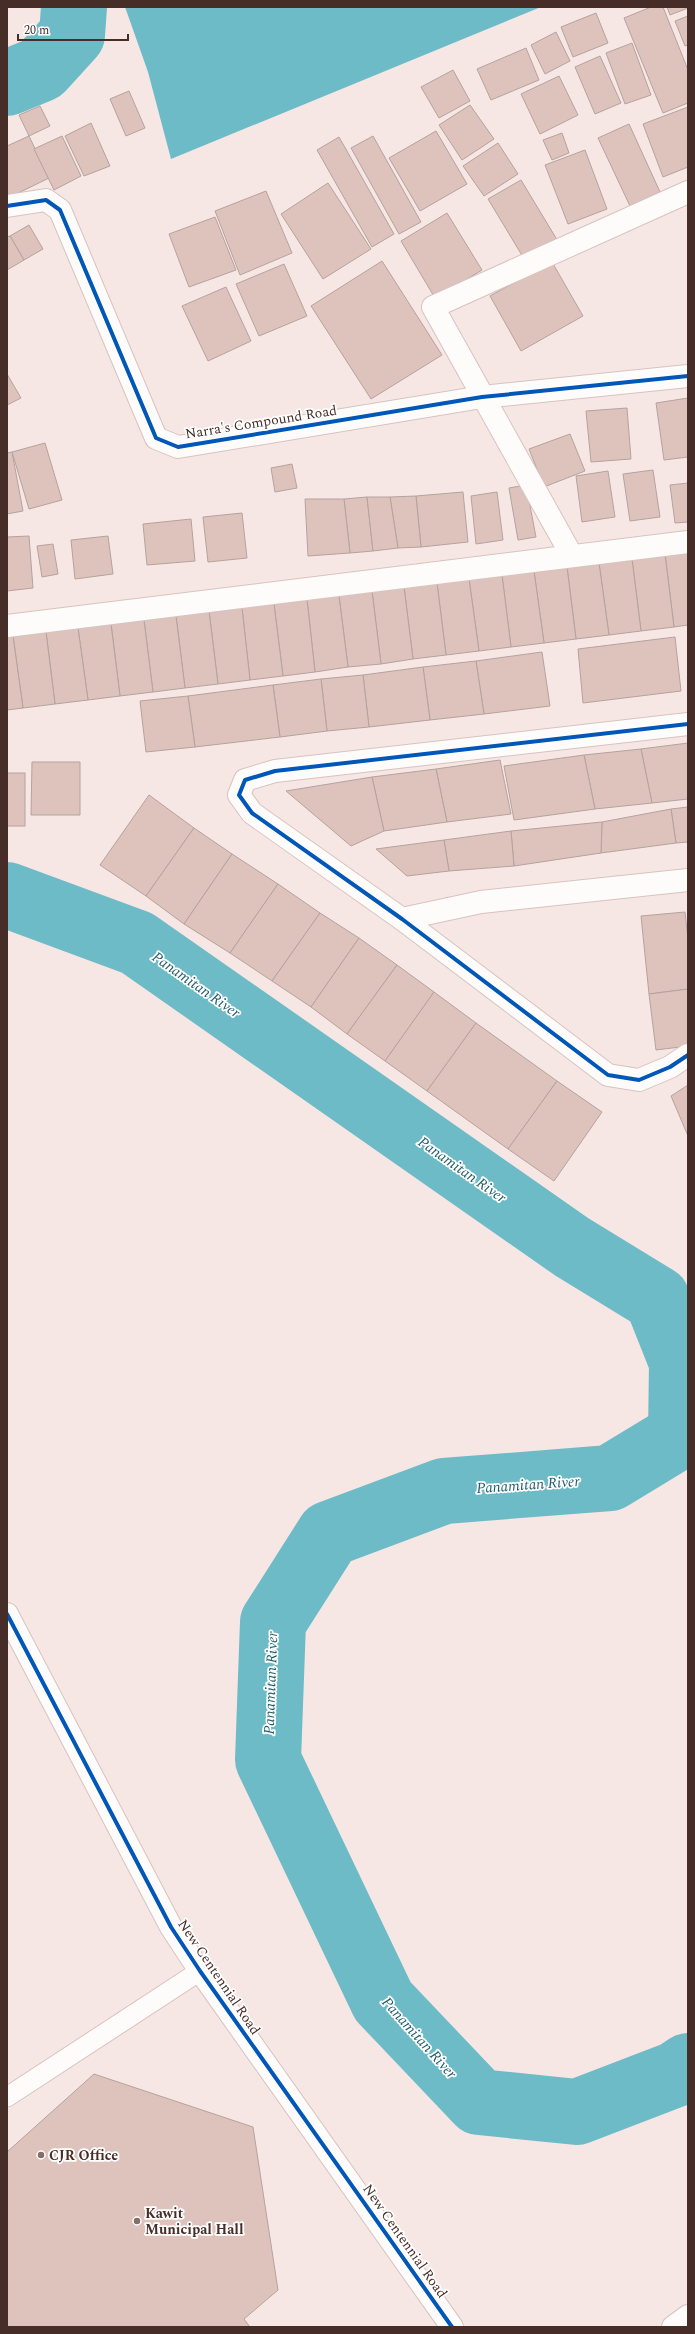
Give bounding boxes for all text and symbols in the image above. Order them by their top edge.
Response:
scale bar [18,16,128,42]
text: 20 m [24,21,49,40]
street label: Narra's Compound Road [184,400,338,444]
water label: Panamitan River [147,946,246,1025]
water label: Panamitan River [413,1131,512,1210]
water label: Panamitan River [476,1470,581,1500]
water label: Panamitan River [258,1630,284,1735]
street label: New Centennial Road [172,1915,266,2039]
water label: Panamitan River [376,1992,463,2085]
place label: CJR Office [49,2145,118,2166]
marker: CJR Office [36,2150,46,2160]
street label: New Centennial Road [358,2180,453,2303]
place label: Kawit Municipal Hall [145,2203,244,2240]
marker: Kawit Municipal Hall [132,2216,142,2226]

